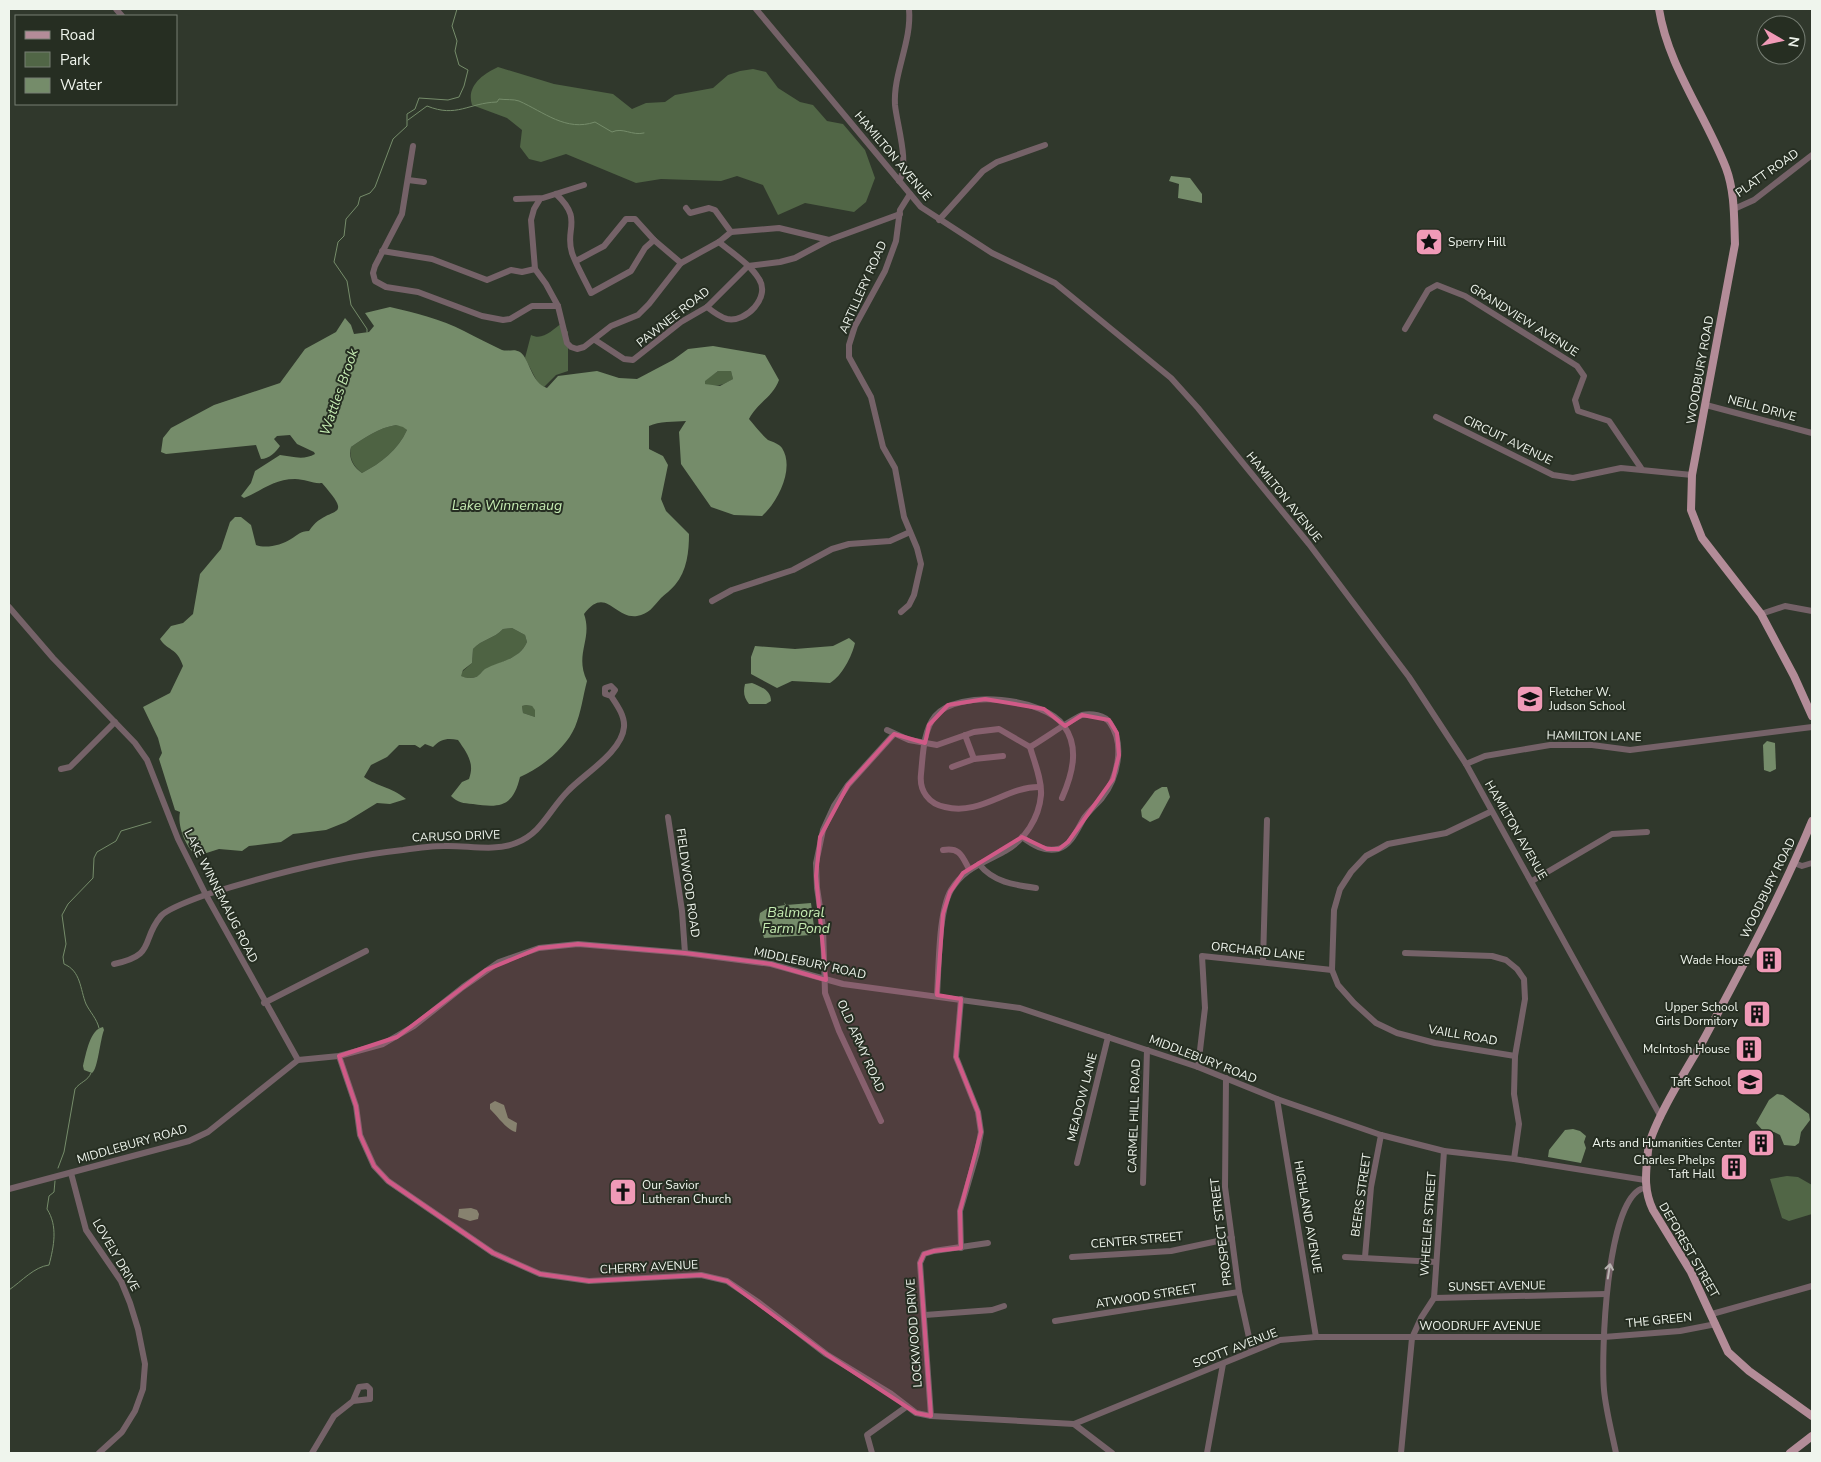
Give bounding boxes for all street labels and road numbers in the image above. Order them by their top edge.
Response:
street label: HAMILTON AVENUE [851,108,935,204]
street label: PLATT ROAD [1732,145,1802,201]
street label: ARTILLERY ROAD [835,238,891,336]
street label: GRANDVIEW AVENUE [1467,280,1581,360]
street label: PAWNEE ROAD [633,283,713,351]
street label: WOODBURY ROAD [1683,314,1717,426]
street label: NEILL DRIVE [1726,391,1798,425]
street label: CIRCUIT AVENUE [1461,411,1555,469]
street label: HAMILTON AVENUE [1243,448,1325,546]
street label: HAMILTON LANE [1546,727,1642,745]
street label: HAMILTON AVENUE [1481,777,1551,883]
street label: CARUSO DRIVE [412,826,500,846]
street label: LAKE WINNEMAUG ROAD [180,827,262,966]
street label: FIELDWOOD ROAD [672,827,704,939]
street label: WOODBURY ROAD [1737,835,1799,941]
street label: ORCHARD LANE [1210,938,1306,964]
street label: MIDDLEBURY ROAD [752,943,868,983]
street label: OLD ARMY ROAD [833,997,889,1095]
street label: VAILL ROAD [1426,1021,1499,1049]
street label: MIDDLEBURY ROAD [1147,1031,1259,1087]
street label: MEADOW LANE [1063,1051,1101,1143]
street label: CARMEL HILL ROAD [1124,1058,1144,1173]
street label: MIDDLEBURY ROAD [75,1121,189,1167]
street label: BEERS STREET [1347,1151,1375,1238]
street label: HIGHLAND AVENUE [1290,1160,1326,1274]
street label: WHEELER STREET [1416,1171,1440,1277]
street label: PROSPECT STREET [1206,1176,1236,1287]
street label: DEFOREST STREET [1655,1199,1723,1301]
street label: LOVELY DRIVE [89,1216,143,1294]
street label: CENTER STREET [1090,1228,1185,1252]
street label: CHERRY AVENUE [599,1256,699,1278]
street label: SUNSET AVENUE [1448,1277,1546,1295]
street label: LOCKWOOD DRIVE [902,1278,926,1388]
street label: ATWOOD STREET [1094,1280,1198,1312]
street label: THE GREEN [1625,1309,1693,1331]
street label: WOODRUFF AVENUE [1419,1318,1541,1334]
street label: SCOTT AVENUE [1190,1324,1280,1372]

